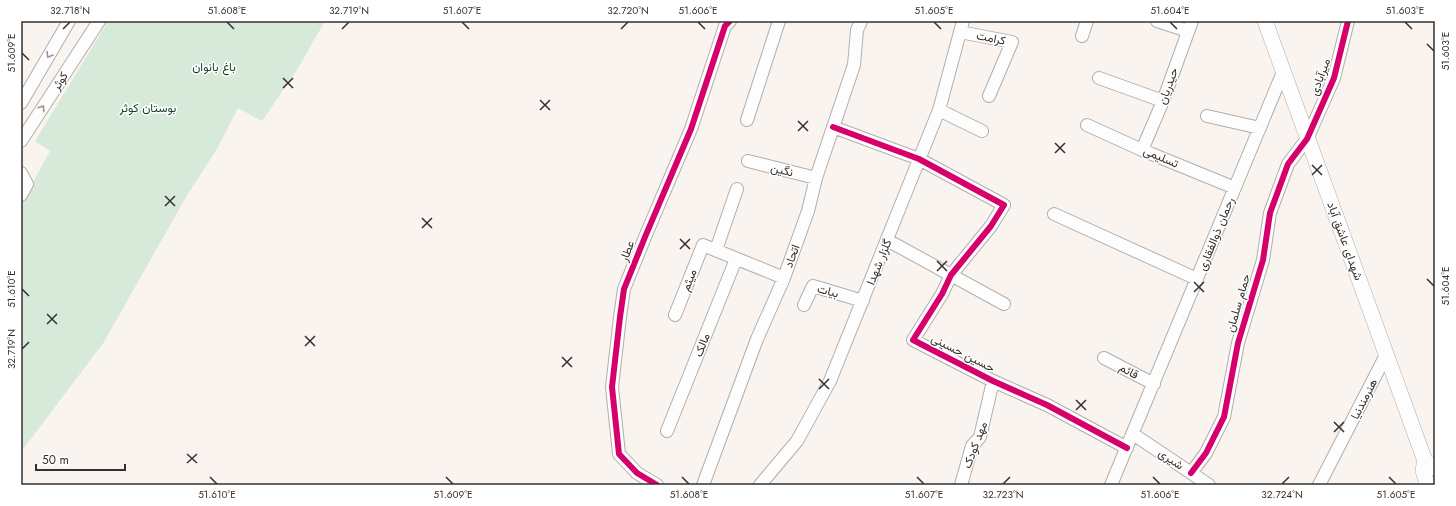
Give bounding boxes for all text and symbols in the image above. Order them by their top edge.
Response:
text: 32.718°N [50,3,90,18]
text: 51.608°E [208,3,246,18]
text: 32.719°N [329,3,369,18]
text: 51.607°E [443,3,481,18]
text: 32.720°N [607,3,649,18]
text: 51.606°E [679,3,717,18]
text: 51.605°E [915,3,953,18]
text: 51.604°E [1150,3,1190,18]
text: 51.603°E [1386,3,1424,18]
street label: کرامت [975,26,1007,50]
text: 51.603°E [1438,32,1453,70]
text: 51.609°E [4,34,19,72]
one-way arrow [47,51,54,58]
street label: میرآبادی [1305,56,1335,98]
park label: باغ بانوان [192,58,236,76]
street label: حیدریان [1153,65,1183,107]
street label: کوثر [47,68,73,95]
park label: بوستان کوثر [119,99,176,117]
one-way arrow [37,106,44,113]
street label: تسلیمی [1141,142,1182,173]
street label: نگین [769,158,795,182]
street label: رحمان ذوالفقاری [1193,195,1239,273]
street label: شهدای عاشق آباد [1322,199,1368,283]
street label: گلزار شهدا [862,236,896,288]
street label: عطار [614,238,639,265]
street label: اتحاد [780,242,804,270]
street label: میثم [676,266,702,294]
text: 51.604°E [1438,266,1453,306]
text: 51.610°E [4,270,19,308]
street label: حمام سلمان [1221,272,1255,334]
street label: بیات [815,280,841,302]
text: 32.719°N [4,329,19,369]
street label: حسین حسینی [928,329,998,377]
street label: مالک [689,330,715,360]
street label: قائم [1116,358,1142,384]
street label: هنرمندنیا [1346,375,1382,423]
street label: مهد کودک [958,419,992,471]
street label: شیری [1155,444,1187,474]
scale bar [36,446,125,472]
text: 50 m [42,451,69,469]
text: 51.610°E [198,487,236,502]
text: 51.609°E [434,487,472,502]
text: 51.608°E [670,487,708,502]
text: 51.607°E [905,487,943,502]
text: 32.723°N [982,487,1024,502]
text: 51.606°E [1141,487,1179,502]
text: 32.724°N [1261,487,1303,502]
text: 51.605°E [1377,487,1415,502]

